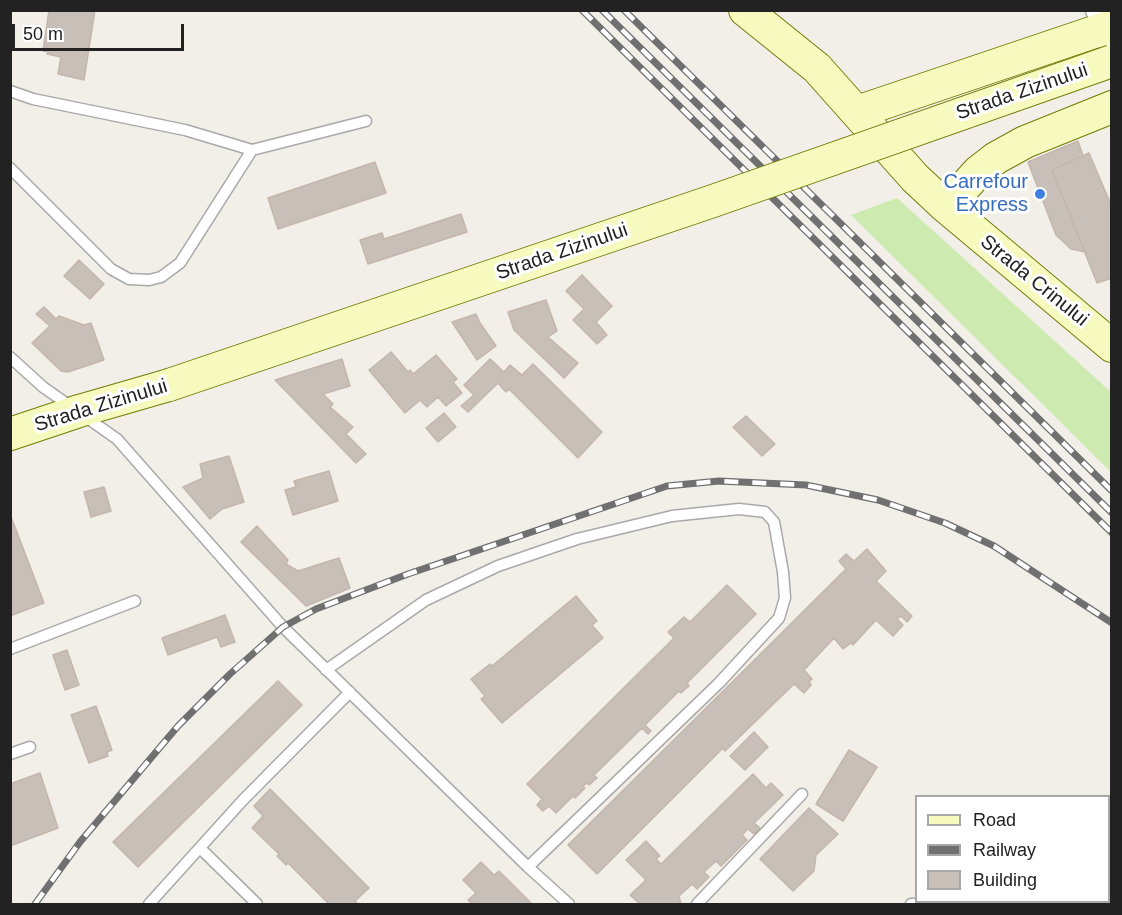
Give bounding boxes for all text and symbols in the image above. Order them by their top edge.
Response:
scale bar [15,12,188,50]
text: 50 m [23,24,63,44]
street label: Strada Zizinului [953,58,1091,126]
place label: Carrefour Express [944,170,1028,217]
marker: Carrefour Express [1033,187,1047,201]
street label: Strada Zizinului [493,218,631,286]
street label: Strada Crinului [975,230,1093,332]
street label: Strada Zizinului [32,374,170,438]
legend [915,795,1110,903]
text: Road [973,810,1016,830]
text: Railway [973,840,1036,860]
text: Building [973,870,1037,890]

